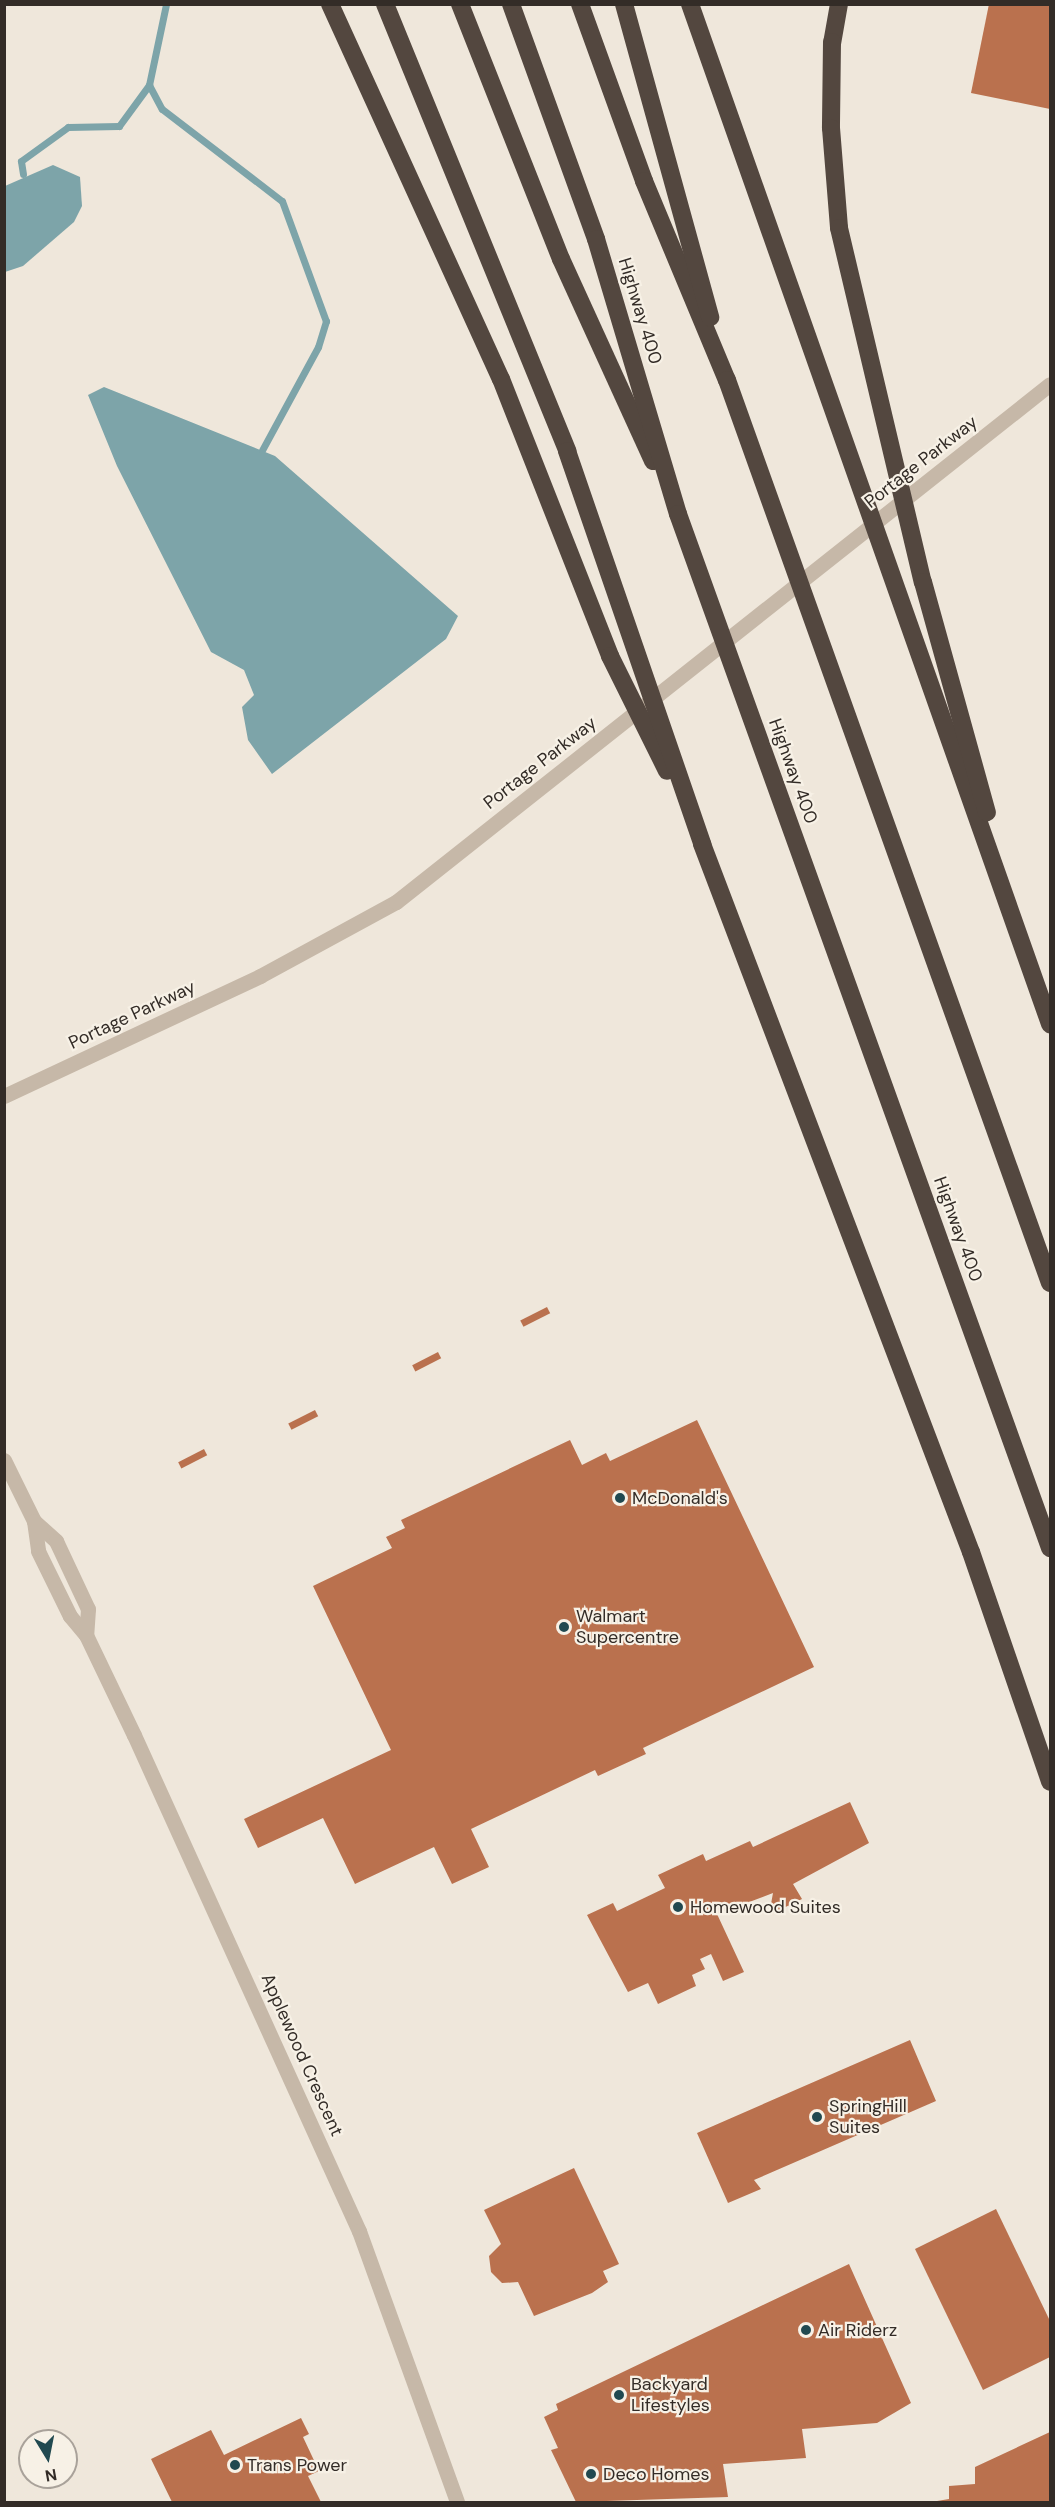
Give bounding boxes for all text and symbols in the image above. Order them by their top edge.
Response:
street label: Highway 400 [614,255,666,367]
street label: Portage Parkway [860,411,982,513]
street label: Portage Parkway [479,712,601,814]
street label: Highway 400 [764,716,822,826]
street label: Portage Parkway [65,976,199,1054]
street label: Highway 400 [929,1174,987,1284]
place label: McDonald's [632,1487,728,1509]
marker: McDonald's [613,1491,627,1505]
place label: Walmart Supercentre [576,1606,679,1648]
marker: Walmart Supercentre [557,1620,571,1634]
place label: Homewood Suites [690,1896,841,1918]
marker: Homewood Suites [671,1900,685,1914]
street label: Applewood Crescent [256,1970,348,2140]
place label: SpringHill Suites [829,2096,907,2138]
marker: SpringHill Suites [810,2110,824,2124]
place label: Air Riderz [818,2319,897,2341]
marker: Air Riderz [799,2323,813,2337]
place label: Backyard Lifestyles [631,2374,710,2416]
marker: Backyard Lifestyles [612,2388,626,2402]
north arrow [18,2429,78,2489]
place label: Trans Power [247,2454,347,2476]
marker: Trans Power [228,2458,242,2472]
place label: Deco Homes [603,2463,710,2485]
text: N [43,2464,58,2487]
marker: Deco Homes [584,2467,598,2481]

